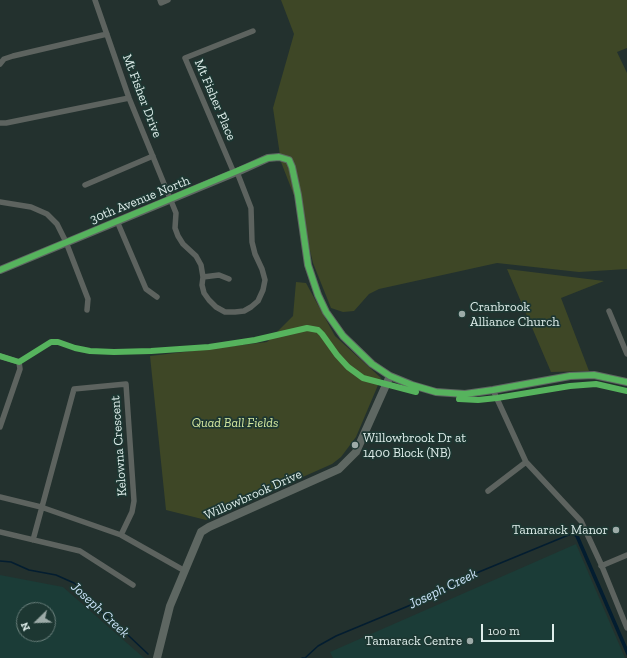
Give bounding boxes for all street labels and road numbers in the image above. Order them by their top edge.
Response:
street label: Mt Fisher Drive [119,52,165,140]
street label: Mt Fisher Place [191,57,239,143]
street label: 30th Avenue North [88,173,192,227]
street label: Kelowna Crescent [108,395,130,497]
street label: Willowbrook Drive [202,467,304,523]

